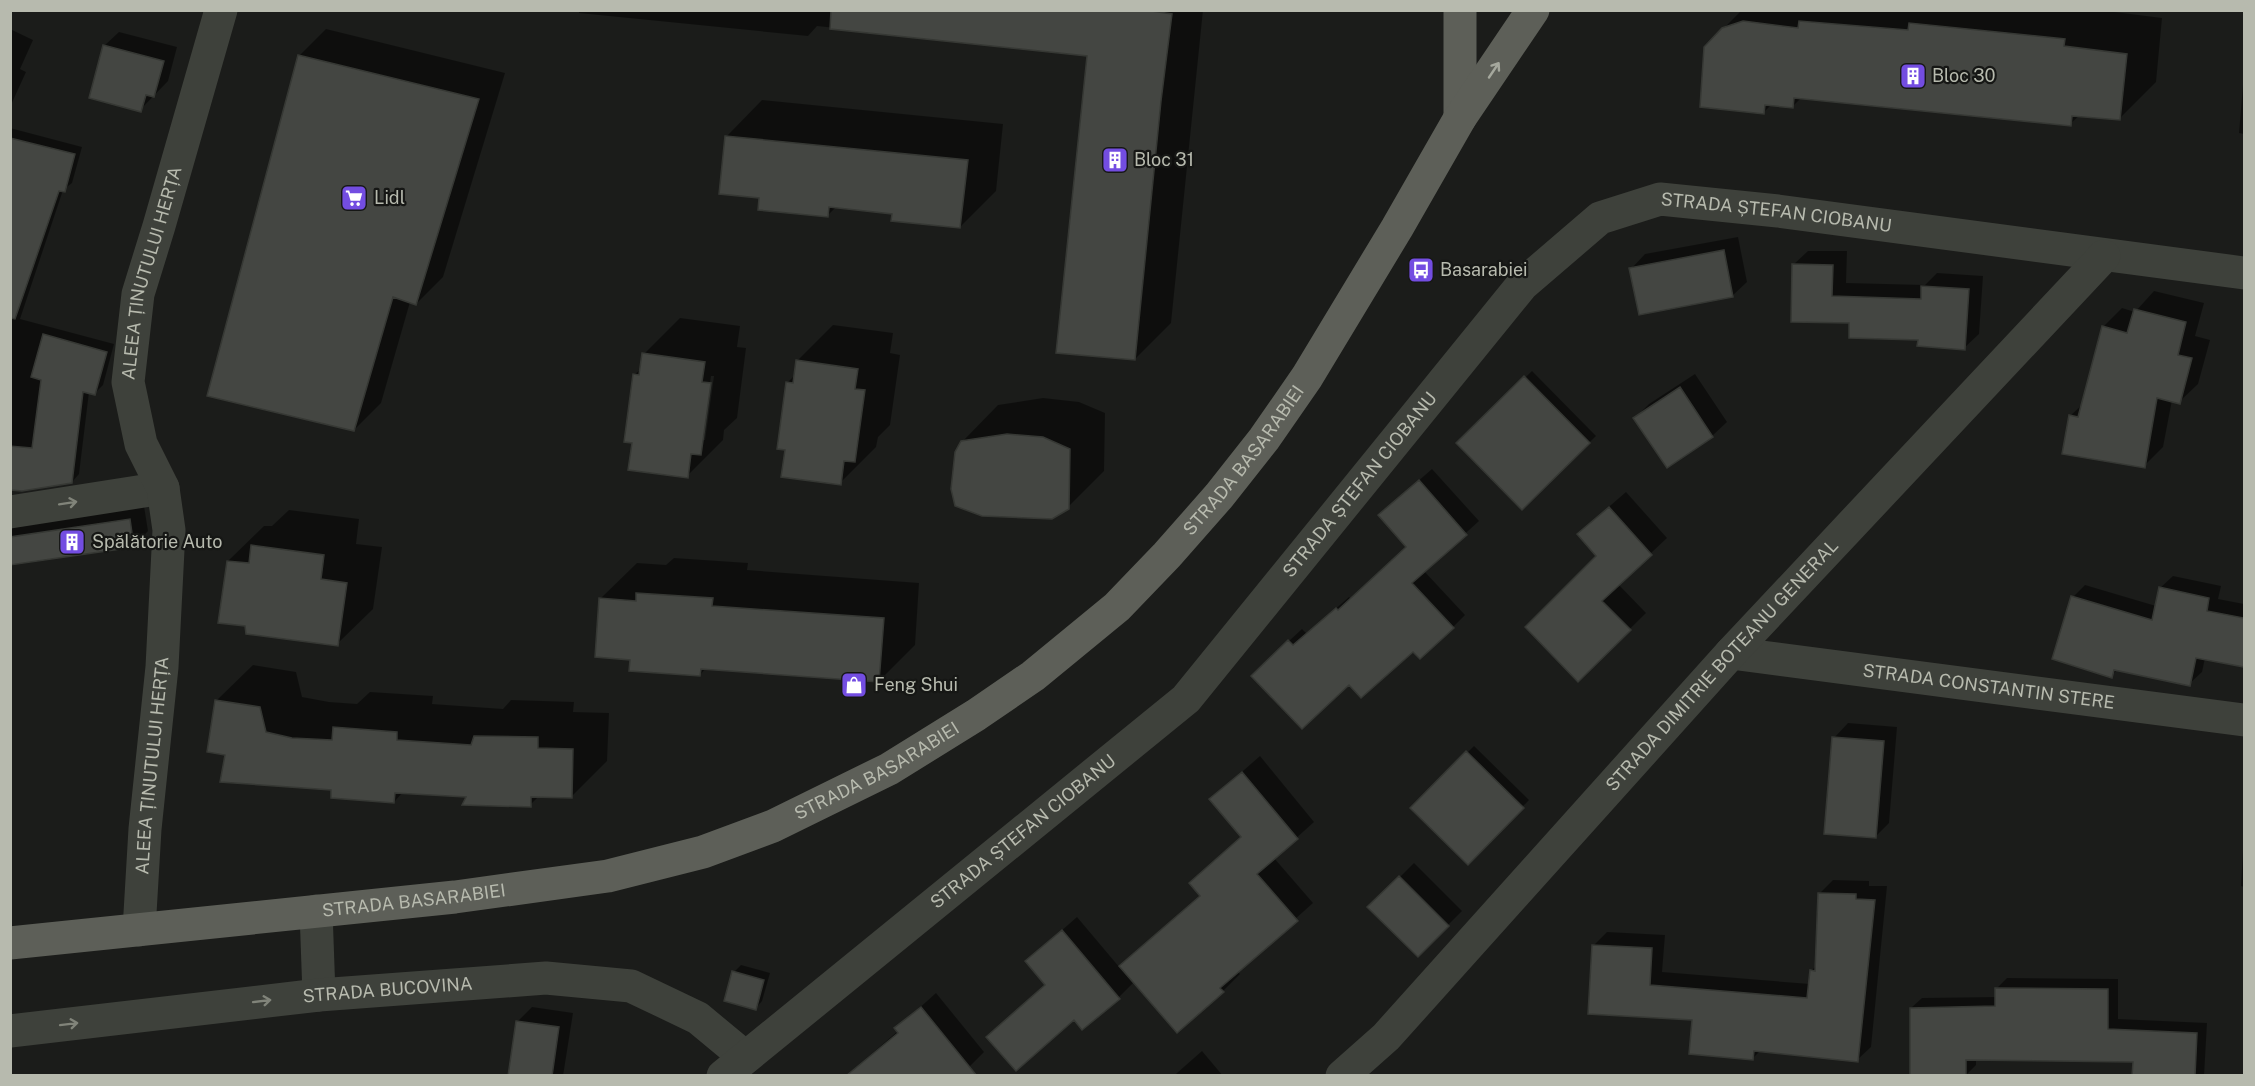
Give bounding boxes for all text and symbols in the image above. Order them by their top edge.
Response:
building icon: Bloc 30 [1898,61,1928,91]
one-way arrow [1488,63,1500,79]
place label: Bloc 30 [1932,65,1996,86]
building icon: Bloc 31 [1100,145,1130,175]
place label: Bloc 31 [1134,149,1194,170]
street label: ALEEA ȚINUTULUI HERȚA [117,164,186,381]
supermarket icon: Lidl [339,183,369,213]
place label: Lidl [374,187,405,208]
street label: STRADA ȘTEFAN CIOBANU [1660,188,1893,236]
bus stop icon: Basarabiei [1406,255,1436,285]
place label: Basarabiei [1440,259,1528,280]
street label: STRADA BASARABIEI [1178,381,1308,539]
street label: STRADA ȘTEFAN CIOBANU [1278,388,1441,581]
one-way arrow [58,497,78,508]
building icon: Spălătorie Auto [57,527,87,557]
place label: Spălătorie Auto [92,531,222,552]
street label: STRADA DIMITRIE BOTEANU GENERAL [1601,535,1842,795]
street label: ALEEA ȚINUTULUI HERȚA [131,656,173,875]
street label: STRADA CONSTANTIN STERE [1862,659,2116,713]
shop icon: Feng Shui [839,670,869,700]
place label: Feng Shui [874,674,958,695]
street label: STRADA BASARABIEI [791,717,963,824]
street label: STRADA ȘTEFAN CIOBANU [926,750,1119,913]
street label: STRADA BASARABIEI [321,879,507,921]
street label: STRADA BUCOVINA [302,973,474,1007]
one-way arrow [252,996,272,1007]
one-way arrow [58,1018,78,1029]

